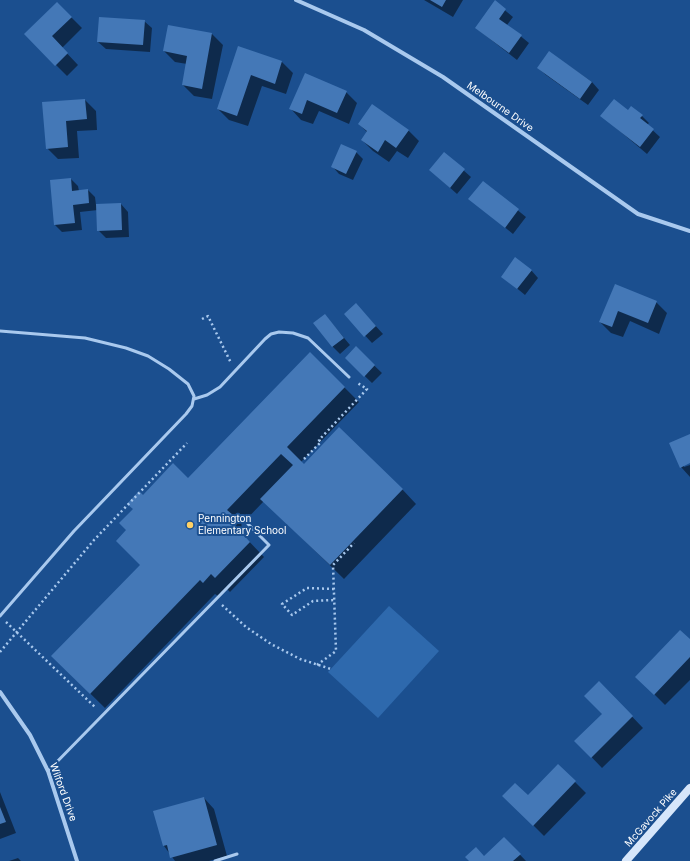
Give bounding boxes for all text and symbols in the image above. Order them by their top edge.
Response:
street label: Melbourne Drive [464,80,536,134]
place label: Pennington Elementary School [198,513,287,536]
marker: Pennington Elementary School [185,520,195,530]
street label: Wilford Drive [47,761,79,823]
street label: McGavock Pike [623,787,679,849]

